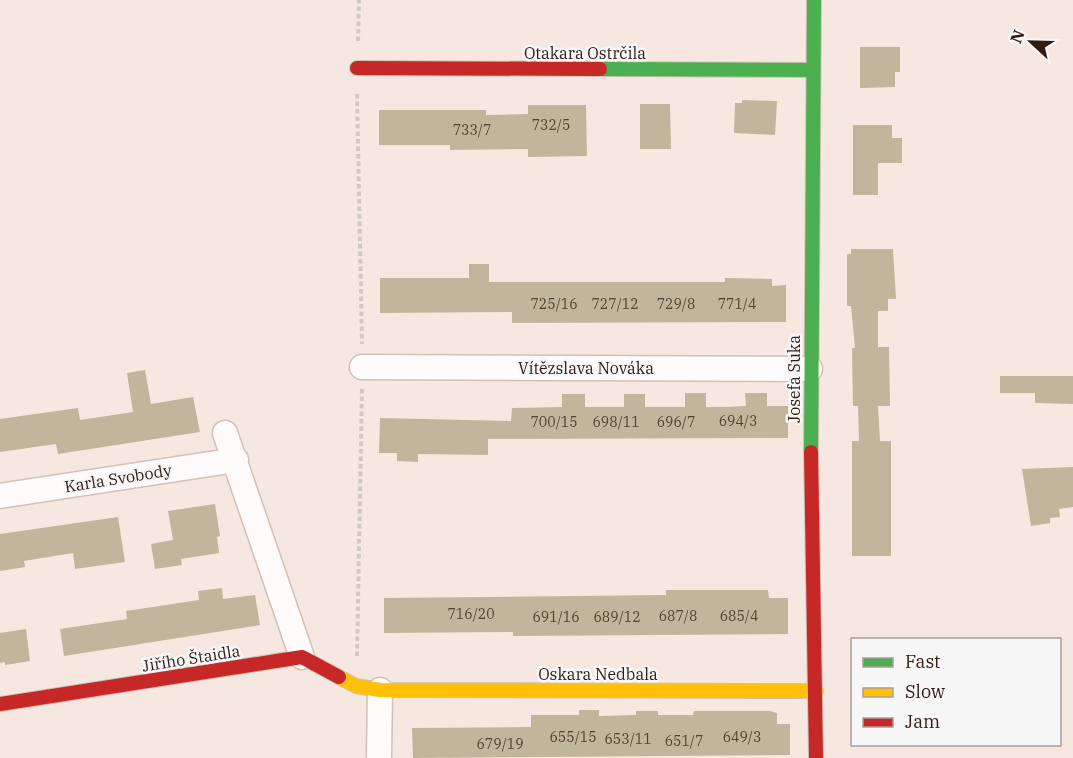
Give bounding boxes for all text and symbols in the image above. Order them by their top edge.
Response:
north arrow [1001,12,1061,72]
text: N [1005,27,1029,46]
street label: Otakara Ostrčila [524,43,646,63]
house number: 732/5 [532,116,570,134]
house number: 733/7 [453,121,491,139]
house number: 725/16 [530,295,578,313]
house number: 727/12 [591,295,639,313]
house number: 729/8 [657,295,695,313]
house number: 771/4 [718,295,756,313]
street label: Josefa Suka [784,335,804,423]
street label: Vítězslava Nováka [518,358,654,378]
house number: 694/3 [719,412,757,430]
house number: 700/15 [530,413,578,431]
house number: 698/11 [592,413,640,431]
house number: 696/7 [657,413,695,431]
street label: Karla Svobody [63,460,173,496]
house number: 716/20 [447,605,495,623]
house number: 687/8 [659,607,697,625]
house number: 685/4 [720,607,758,625]
house number: 691/16 [532,608,580,626]
house number: 689/12 [593,608,641,626]
legend [851,638,1061,746]
street label: Jiřího Štaidla [140,639,242,676]
text: Fast [905,650,940,673]
street label: Oskara Nedbala [538,664,658,684]
text: Slow [905,680,945,703]
text: Jam [905,710,940,733]
house number: 655/15 [549,728,597,746]
house number: 649/3 [723,728,761,746]
house number: 653/11 [604,730,652,748]
house number: 651/7 [665,732,703,750]
house number: 679/19 [476,735,524,753]

